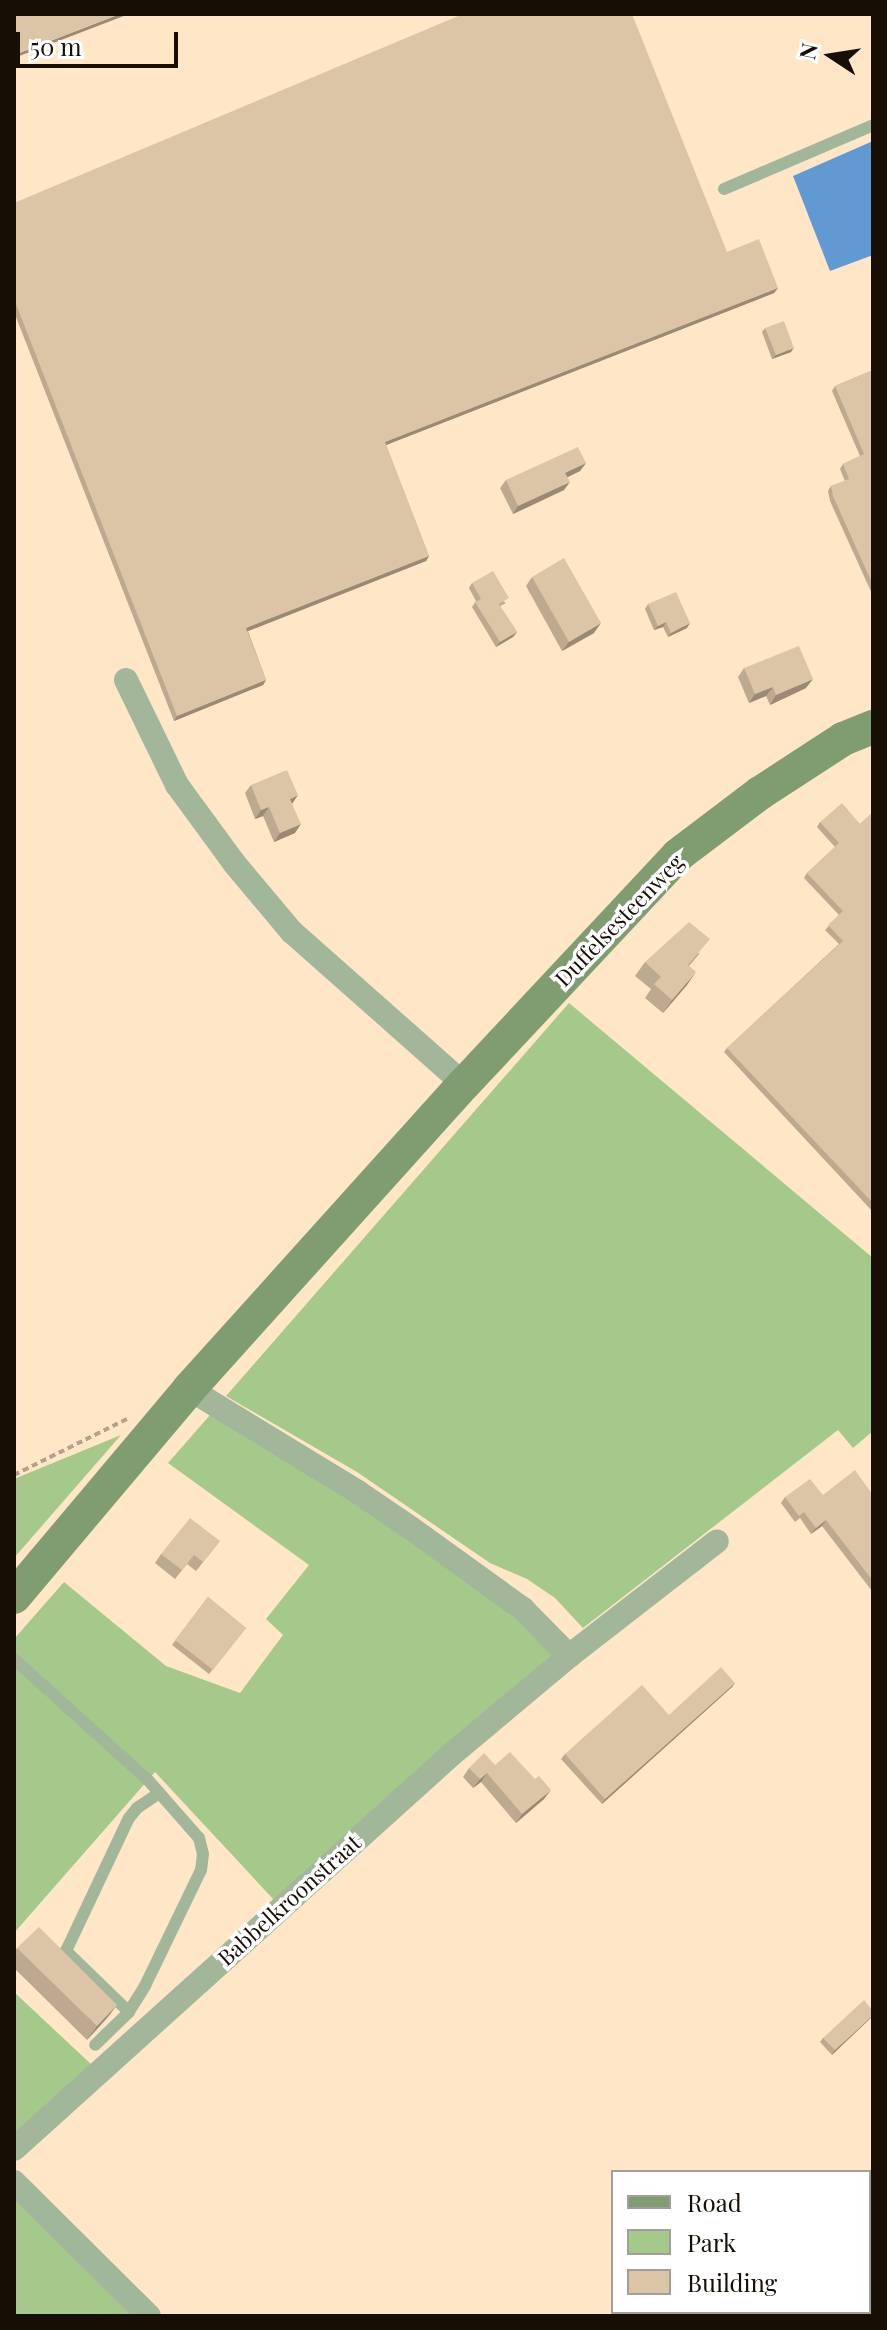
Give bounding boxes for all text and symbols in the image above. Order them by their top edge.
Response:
scale bar [20,16,182,66]
north arrow [791,16,871,96]
text: 50 m [30,30,82,62]
text: N [791,40,824,62]
street label: Duffelsesteenweg [549,848,689,992]
street label: Babbelkroonstraat [212,1829,366,1971]
legend [611,2170,871,2314]
text: Road [687,2186,742,2218]
text: Park [687,2226,736,2258]
text: Building [687,2266,777,2298]

